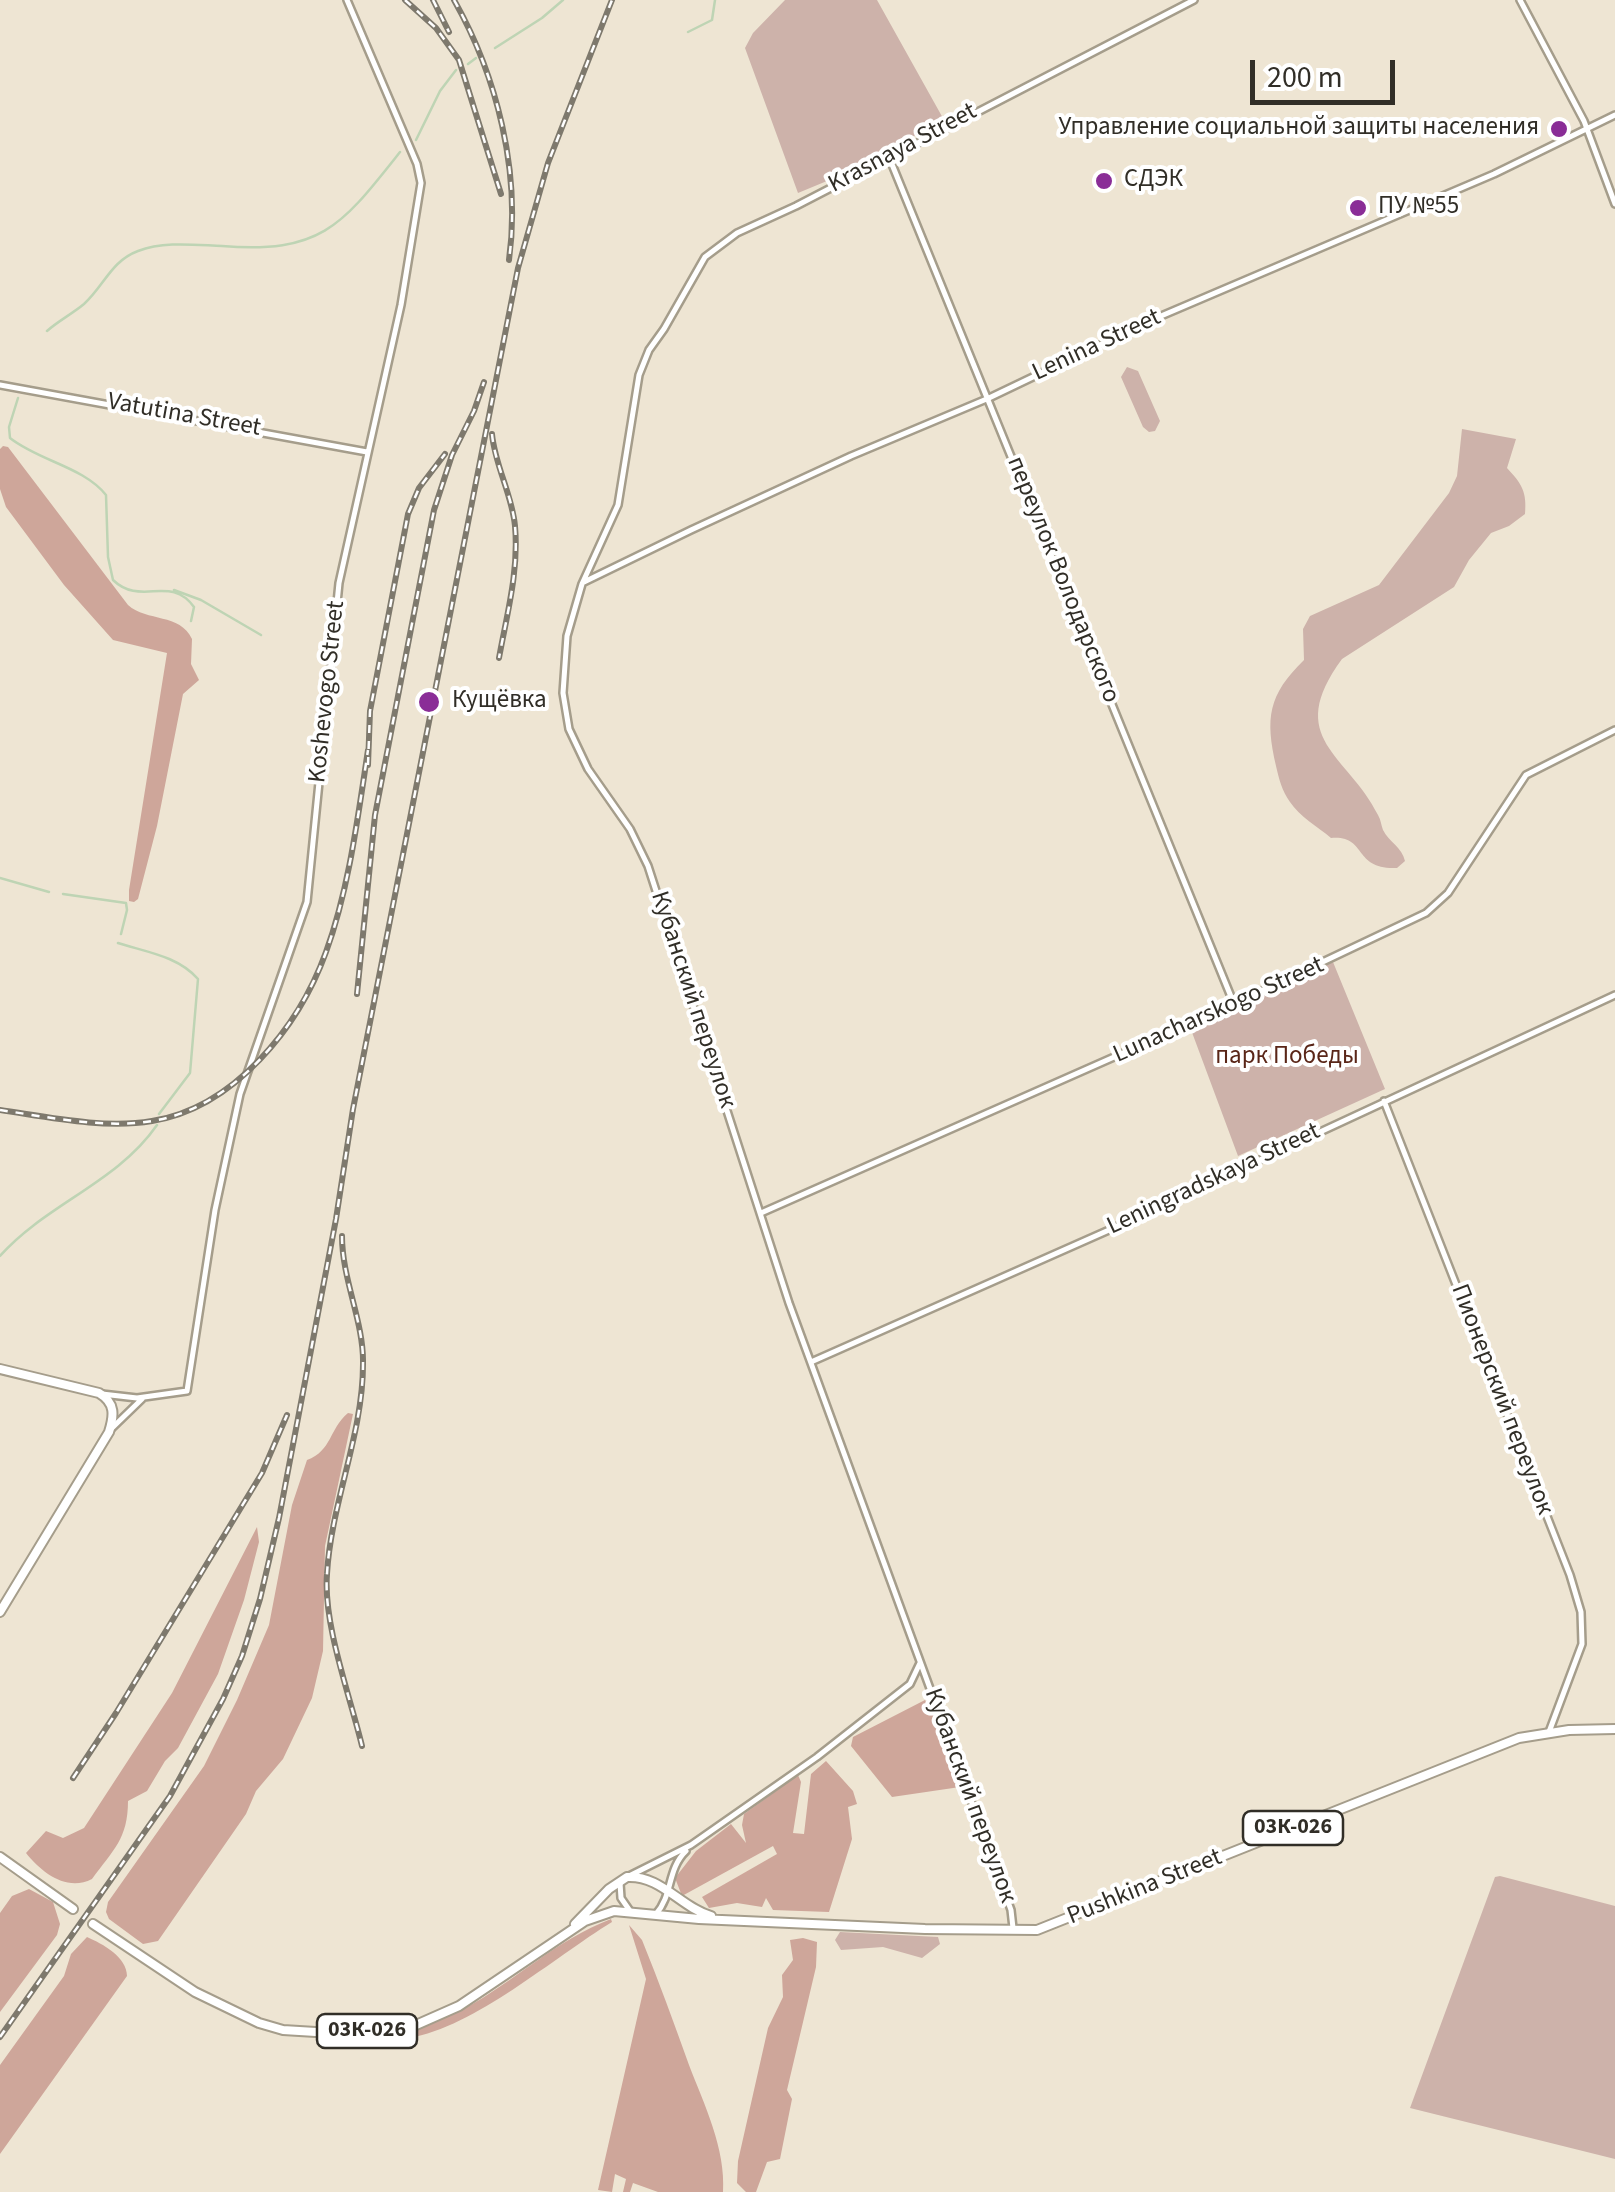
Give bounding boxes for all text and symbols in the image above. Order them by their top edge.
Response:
scale bar [1255,40,1400,102]
text: 200 m [1267,56,1343,99]
street label: Krasnaya Street [824,97,982,201]
place label: Управление социальной защиты населения [1058,114,1539,144]
marker: Управление социальной защиты населения [1548,118,1570,140]
place label: СДЭК [1124,166,1183,196]
marker: СДЭК [1093,170,1115,192]
place label: ПУ №55 [1378,193,1459,223]
marker: ПУ №55 [1347,197,1369,219]
street label: Lenina Street [1028,303,1166,389]
street label: Vatutina Street [105,388,263,444]
street label: переулок Володарского [999,452,1125,708]
street label: Koshevogo Street [304,599,352,785]
place label: Кущёвка [452,687,547,717]
marker: Кущёвка [416,689,442,715]
street label: Кубанский переулок [643,888,741,1112]
street label: Lunacharskogo Street [1109,951,1329,1071]
park label: парк Победы [1215,1043,1359,1073]
street label: Leningradskaya Street [1103,1117,1325,1243]
street label: Пионерский переулок [1443,1281,1559,1519]
street label: Кубанский переулок [916,1685,1022,1907]
road number: 03К-026 [1243,1811,1343,1845]
street label: Pushkina Street [1063,1843,1227,1933]
road number: 03К-026 [317,2014,417,2048]

